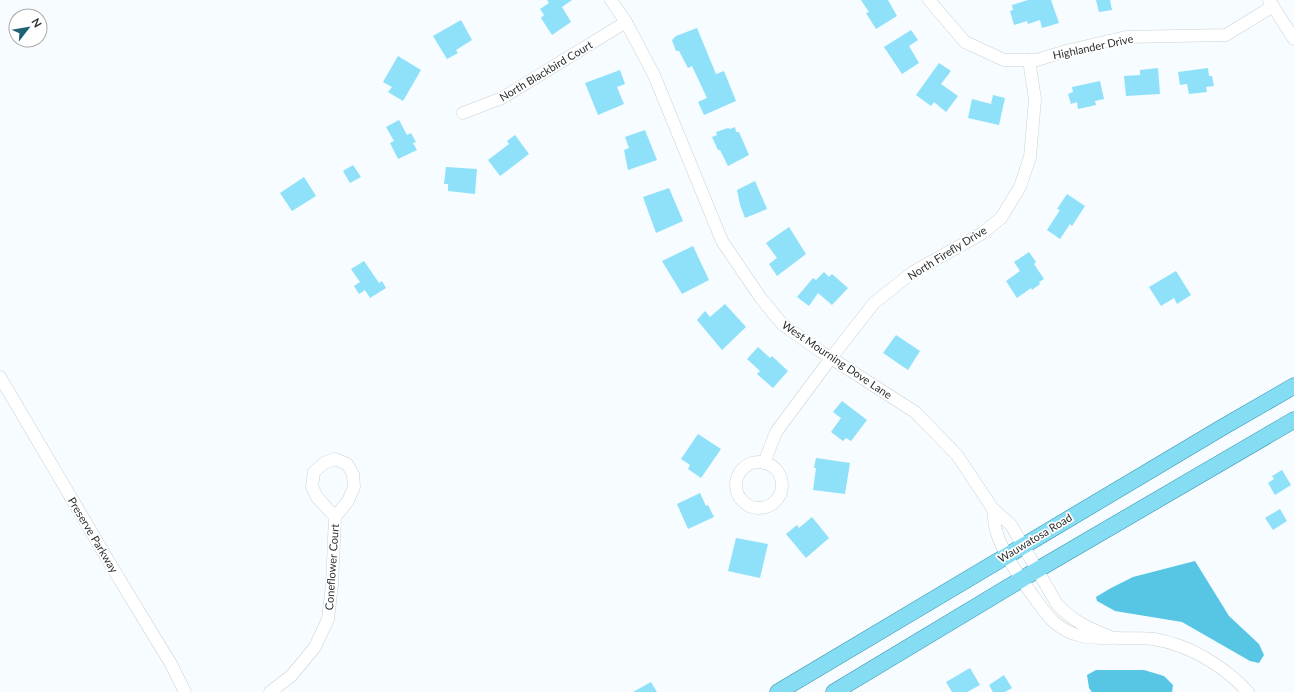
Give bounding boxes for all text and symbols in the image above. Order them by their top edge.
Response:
north arrow [8,8,48,48]
text: N [29,16,45,30]
street label: Highlander Drive [1052,32,1134,61]
street label: North Blackbird Court [497,38,595,104]
street label: North Firefly Drive [905,223,989,282]
street label: West Mourning Dove Lane [780,318,895,401]
street label: Preserve Parkway [66,495,121,575]
street label: Wauwatosa Road [995,510,1074,565]
street label: Coneflower Court [322,523,341,611]

